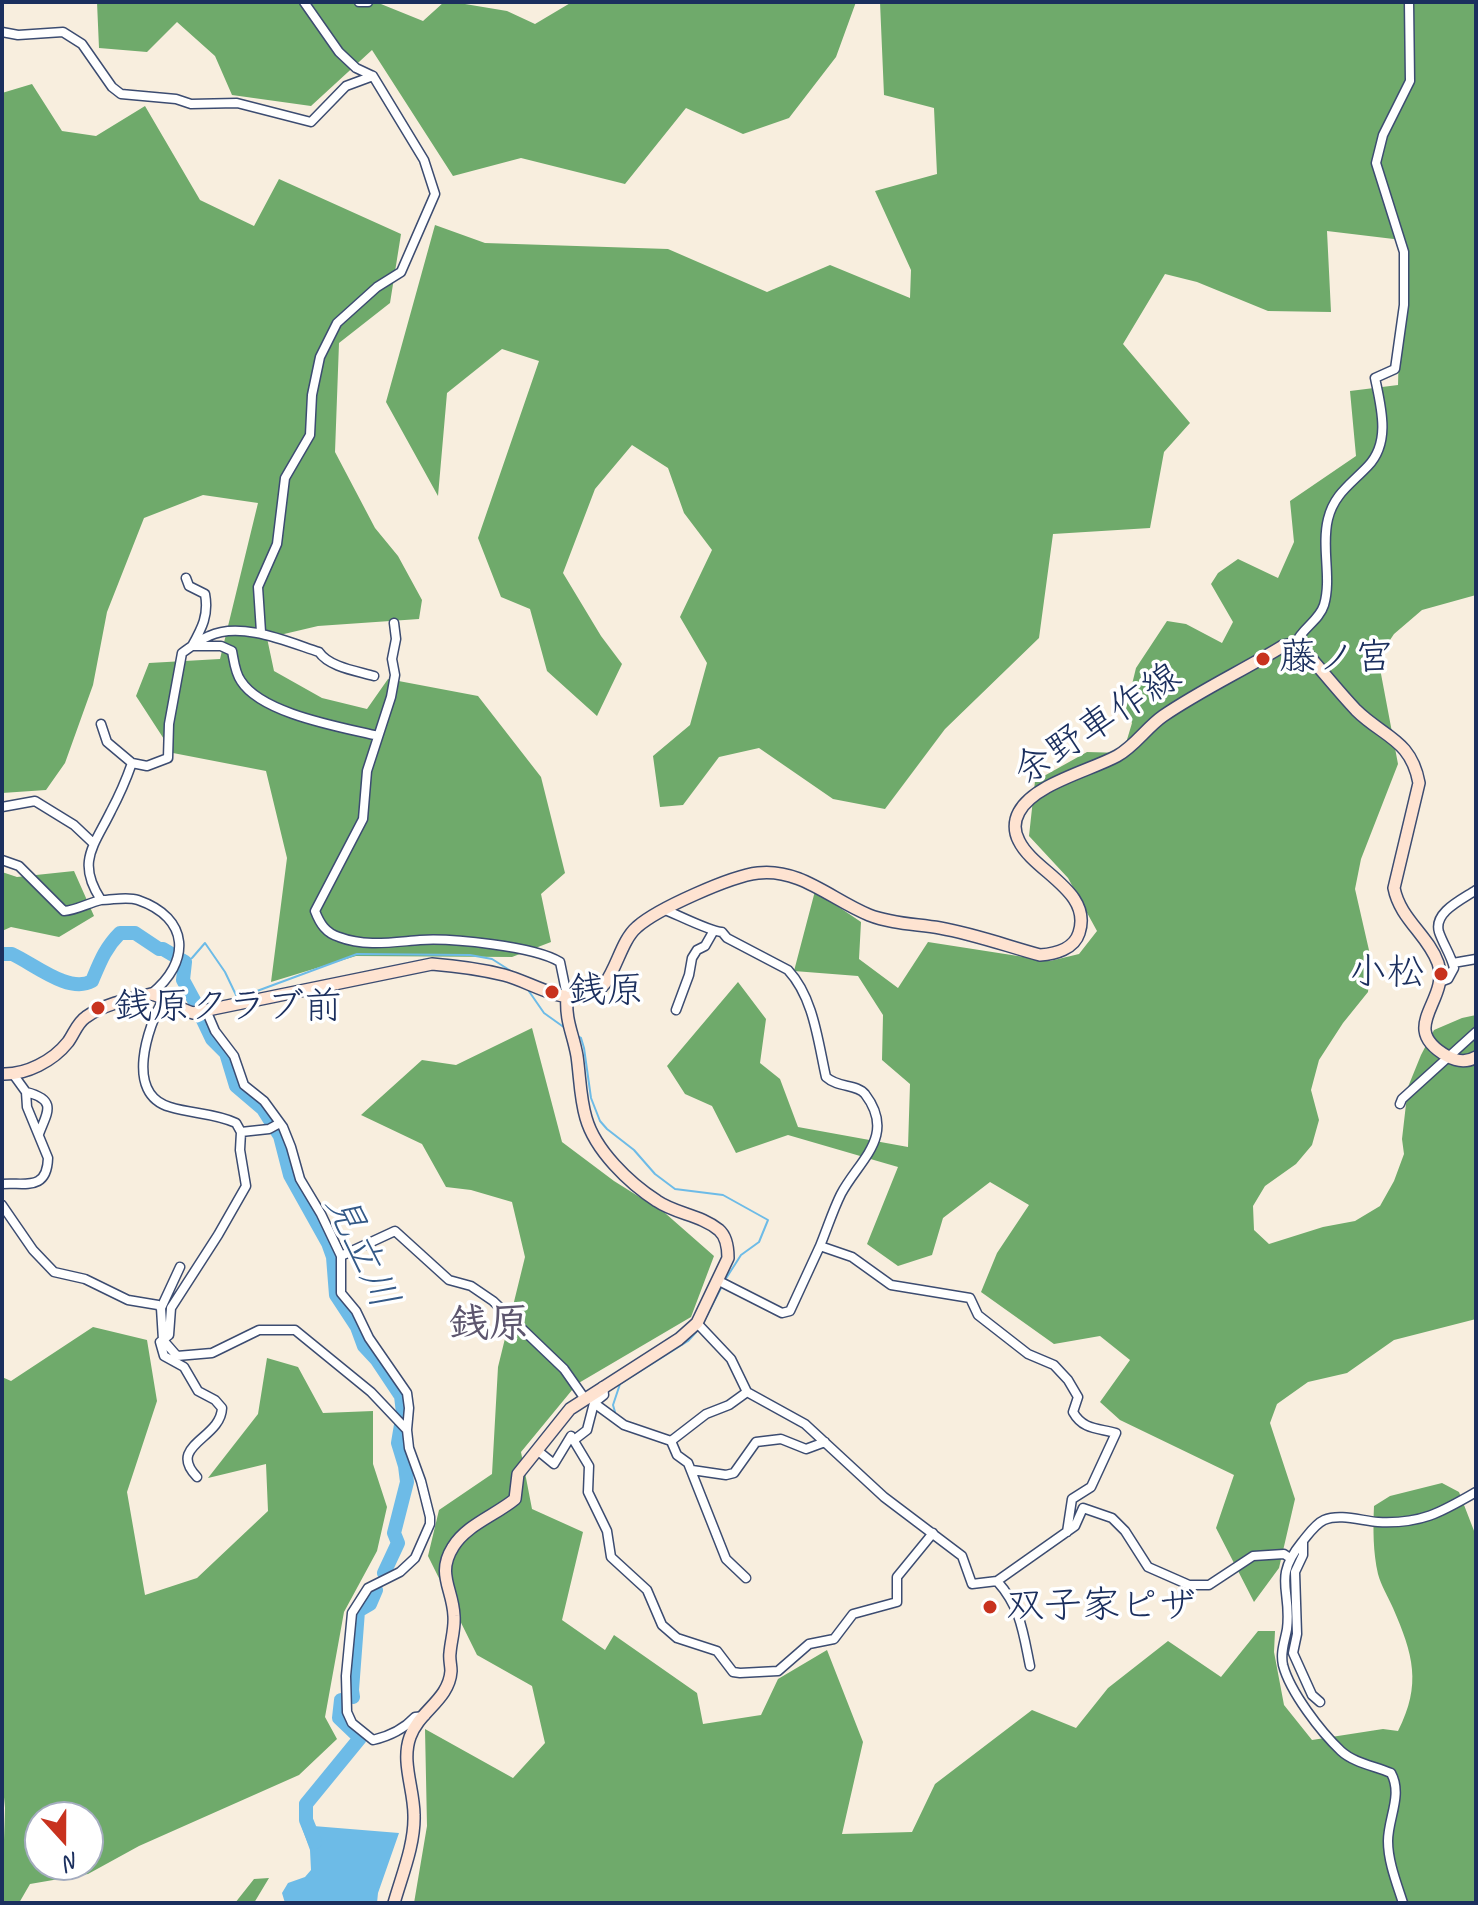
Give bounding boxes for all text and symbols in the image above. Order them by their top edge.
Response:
place label: 藤ノ宮 [1279,636,1393,682]
marker: 藤ノ宮 [1254,650,1272,668]
street label: 余野車作線 [1006,654,1190,796]
place label: 小松 [1349,951,1425,997]
marker: 小松 [1432,965,1450,983]
place label: 銭原 [568,969,644,1015]
marker: 銭原 [543,983,561,1001]
place label: 銭原クラブ前 [114,985,342,1031]
marker: 銭原クラブ前 [89,999,107,1017]
water label: 見立川 [315,1187,407,1317]
district label: 銭原 [449,1302,529,1350]
place label: 双子家ピザ [1006,1584,1196,1630]
marker: 双子家ピザ [981,1598,999,1616]
north arrow [24,1801,104,1881]
text: N [61,1846,83,1877]

